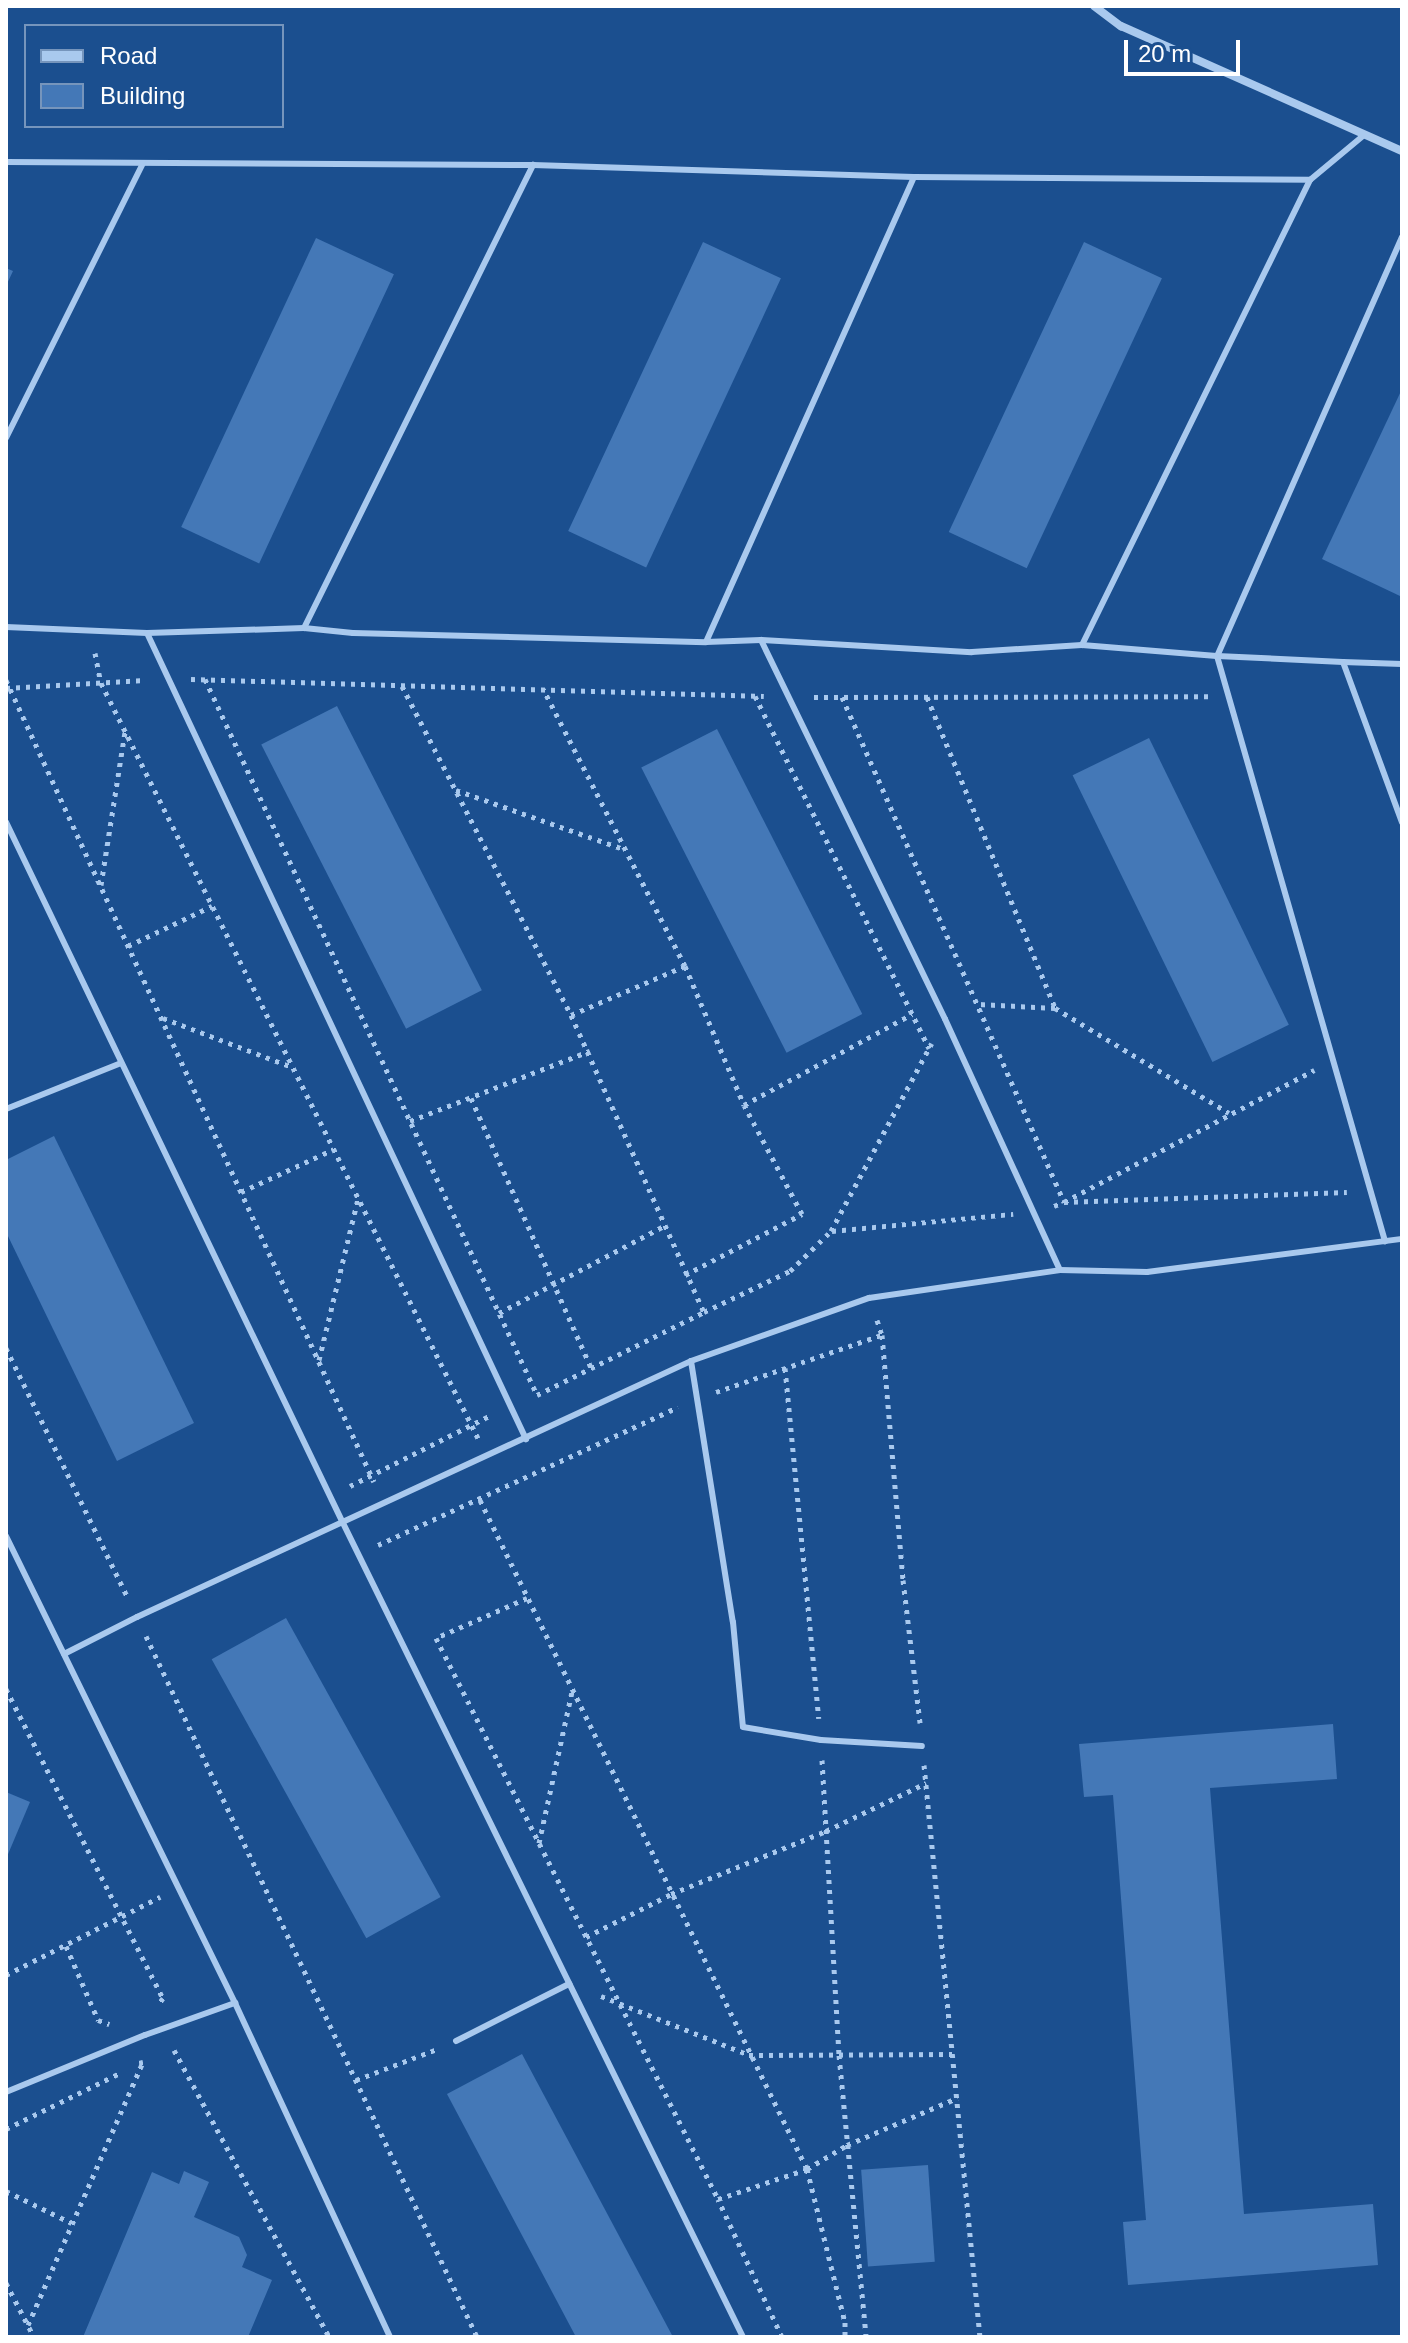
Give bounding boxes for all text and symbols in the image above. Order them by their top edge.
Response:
legend [24,24,284,128]
scale bar [1128,24,1244,74]
text: 20 m [1138,40,1191,67]
text: Road [100,42,157,69]
text: Building [100,82,185,109]

